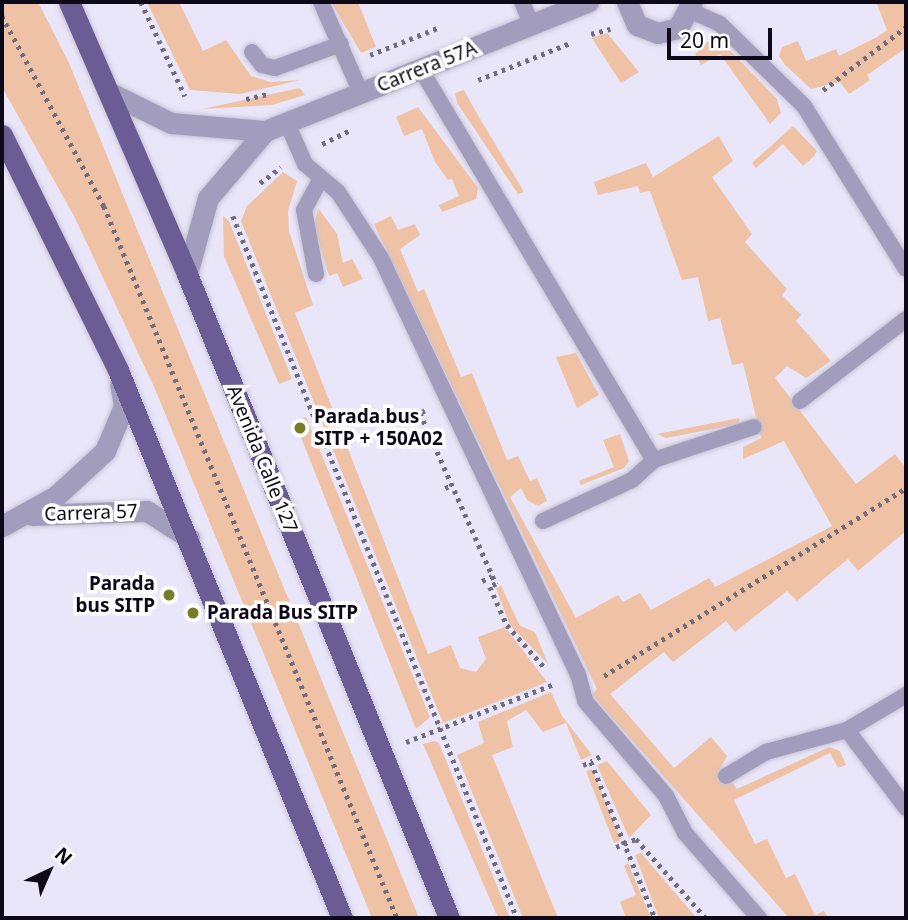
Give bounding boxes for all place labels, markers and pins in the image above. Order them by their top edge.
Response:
place label: Parada.bus SITP + 150A02 [314,406,443,450]
marker: Parada.bus SITP + 150A02 [292,420,308,436]
place label: Parada bus SITP [76,573,155,617]
marker: Parada bus SITP [161,587,177,603]
place label: Parada Bus SITP [207,602,358,624]
marker: Parada Bus SITP [185,605,201,621]

